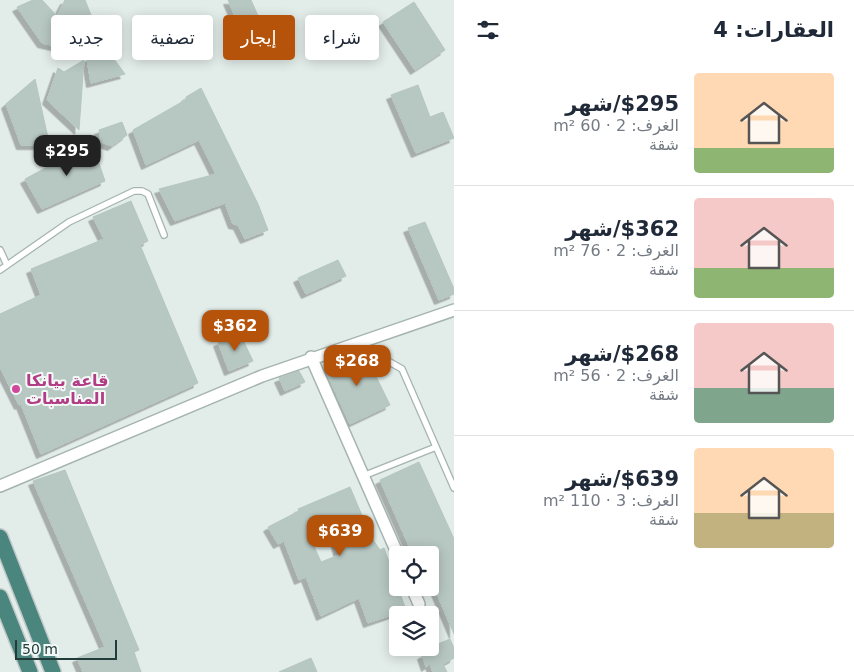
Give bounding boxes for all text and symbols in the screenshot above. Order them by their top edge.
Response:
chip: جديد [51,15,122,60]
chip: تصفية [132,15,213,60]
chip: إيجار [223,15,295,60]
chip: شراء [305,15,379,60]
icon: filters [474,16,502,44]
text: العقارات: 4 [713,18,834,42]
text: $295/شهر [565,92,679,116]
icon: home [734,93,794,153]
text: الغرف: 2 · 60 m² [553,116,679,135]
pin: $295 [37,134,97,177]
text: شقة [649,135,679,154]
text: $295 [45,141,89,160]
text: $362/شهر [565,217,679,241]
icon: home [734,218,794,278]
text: الغرف: 2 · 76 m² [553,241,679,260]
text: شقة [649,260,679,279]
pin: $362 [205,310,265,352]
text: $362 [213,316,257,335]
text: $268/شهر [565,342,679,366]
icon: home [734,343,794,403]
pin: $268 [327,344,387,387]
text: $268 [335,351,379,370]
text: الغرف: 2 · 56 m² [553,366,679,385]
place label: قاعة بيانكا المناسبات [26,371,109,408]
marker: قاعة بيانكا المناسبات [10,383,22,395]
text: شقة [649,385,679,404]
text: $639/شهر [565,467,679,491]
icon: home [734,468,794,528]
text: الغرف: 3 · 110 m² [543,491,679,510]
text: شقة [649,510,679,529]
pin: $639 [310,514,370,557]
text: $639 [318,521,362,540]
map controls [389,546,439,656]
button: locate [389,546,439,596]
button: layers [389,606,439,656]
scale bar [15,637,118,660]
text: 50 m [22,641,58,657]

